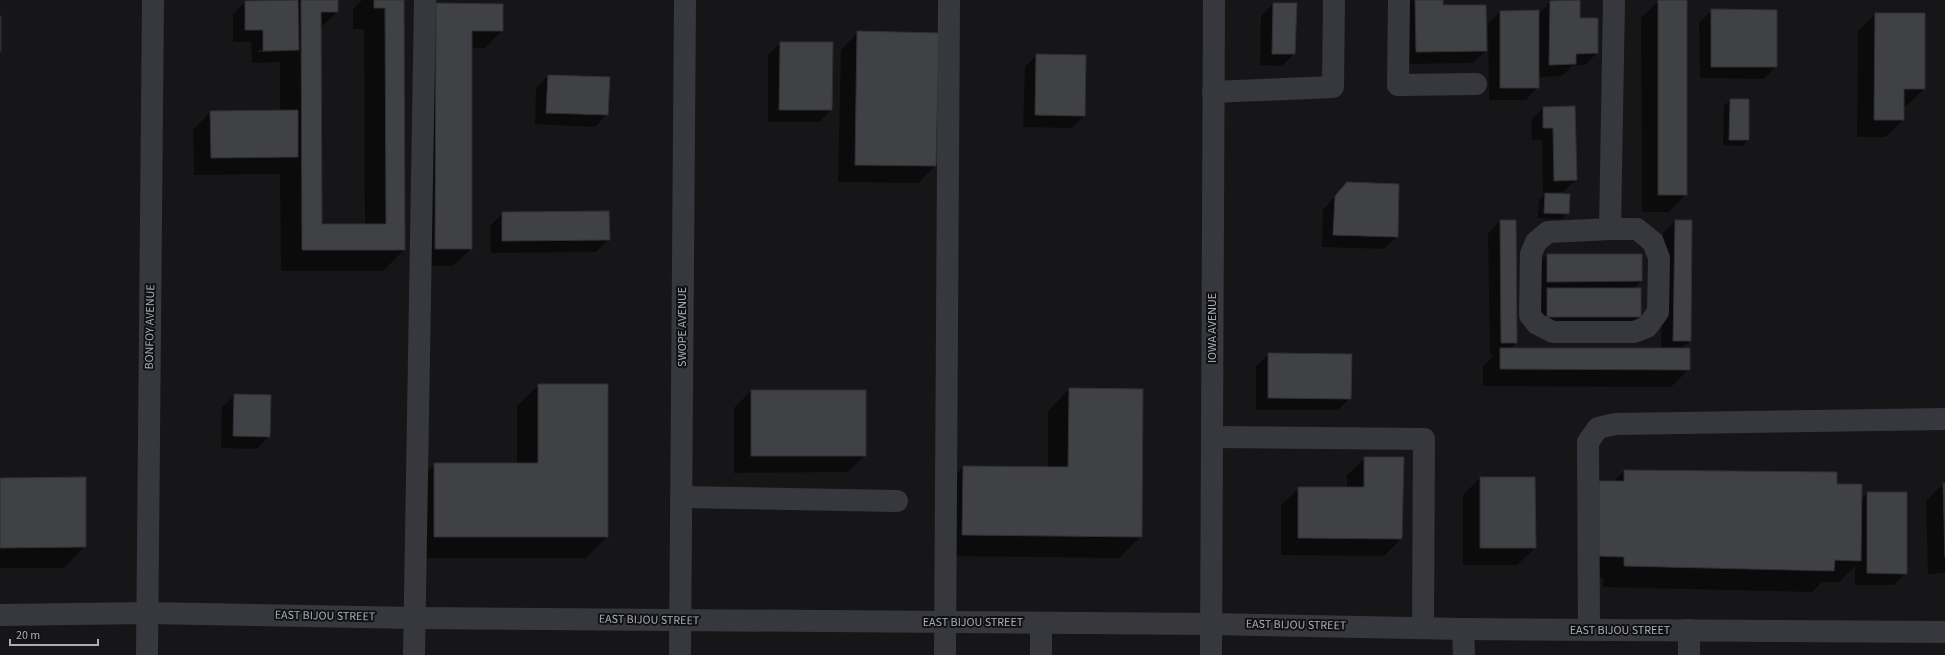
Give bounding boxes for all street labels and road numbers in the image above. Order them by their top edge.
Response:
street label: BONFOY AVENUE [141,284,159,370]
street label: SWOPE AVENUE [674,287,691,367]
street label: IOWA AVENUE [1204,293,1221,363]
street label: EAST BIJOU STREET [275,607,376,625]
street label: EAST BIJOU STREET [599,611,700,629]
street label: EAST BIJOU STREET [923,614,1024,631]
street label: EAST BIJOU STREET [1246,616,1347,634]
street label: EAST BIJOU STREET [1570,622,1671,639]

